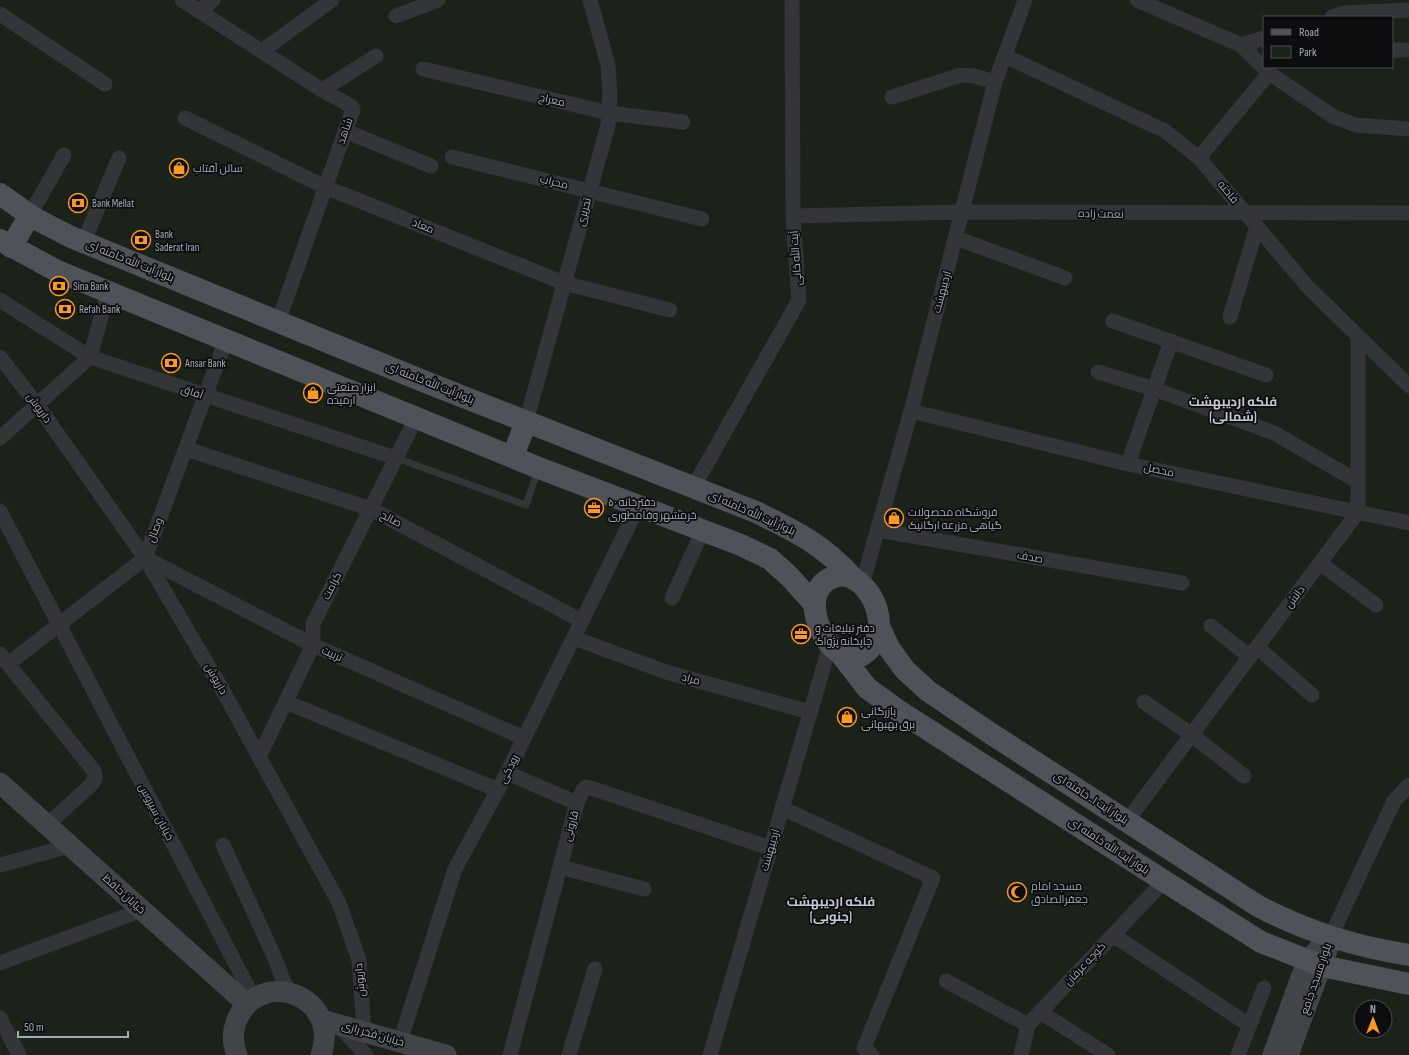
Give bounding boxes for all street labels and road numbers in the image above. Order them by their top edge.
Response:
street label: معراج [537,91,566,110]
street label: شاهد [334,116,356,146]
street label: محراب [539,172,569,192]
street label: فاخته [1215,178,1241,206]
street label: تحریری [574,196,594,228]
street label: نعمت زاده [1078,207,1124,221]
street label: معاد [410,216,436,236]
street label: آیت الله خانی [786,230,804,286]
street label: بلوار آیت الله خامنه ای [84,236,177,285]
street label: اردیبهشت [930,270,954,314]
street label: بلوار آیت الله خامنه ای [384,358,477,407]
street label: آفاق [179,382,205,402]
street label: داریوش [24,391,54,425]
street label: محصل [1143,460,1175,480]
street label: بلوار آیت الله خامنه ای [707,486,798,538]
street label: صالح [378,508,404,531]
street label: وصال [144,516,166,544]
street label: صدف [1016,548,1044,566]
street label: کرامت [320,570,344,602]
street label: دانش [1282,583,1308,611]
street label: تربیت [320,644,344,664]
street label: داریوش [202,661,230,697]
street label: مراد [680,670,702,688]
street label: رودکی [496,752,522,786]
street label: بلوار آیت ا.. خامنه ای [1051,769,1131,827]
street label: خیابان سیروس [136,781,176,843]
street label: قارونی [561,809,581,843]
street label: بلوار آیت الله خامنه ای [1066,813,1153,877]
street label: اردیبهشت [758,828,782,872]
street label: خیابان حافظ [100,872,148,916]
street label: کوچه عرفان [1062,940,1108,988]
street label: بلوار مسجد جامع [1298,942,1335,1017]
street label: داریوش [352,963,368,997]
street label: خیابان فخر رازی [340,1019,406,1049]

